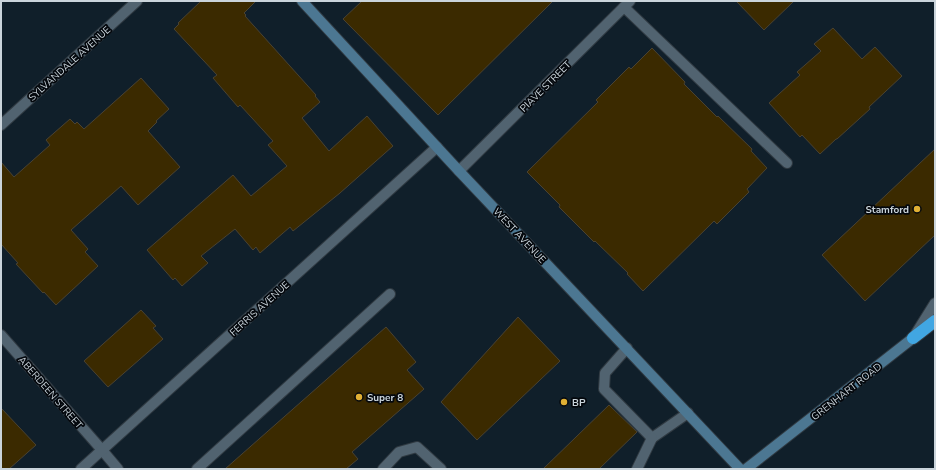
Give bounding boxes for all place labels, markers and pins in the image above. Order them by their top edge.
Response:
place label: Stamford [866,203,909,217]
marker: Stamford [912,204,922,214]
place label: Super 8 [367,391,403,405]
marker: Super 8 [354,392,364,402]
place label: BP [572,396,586,410]
marker: BP [559,397,569,407]

